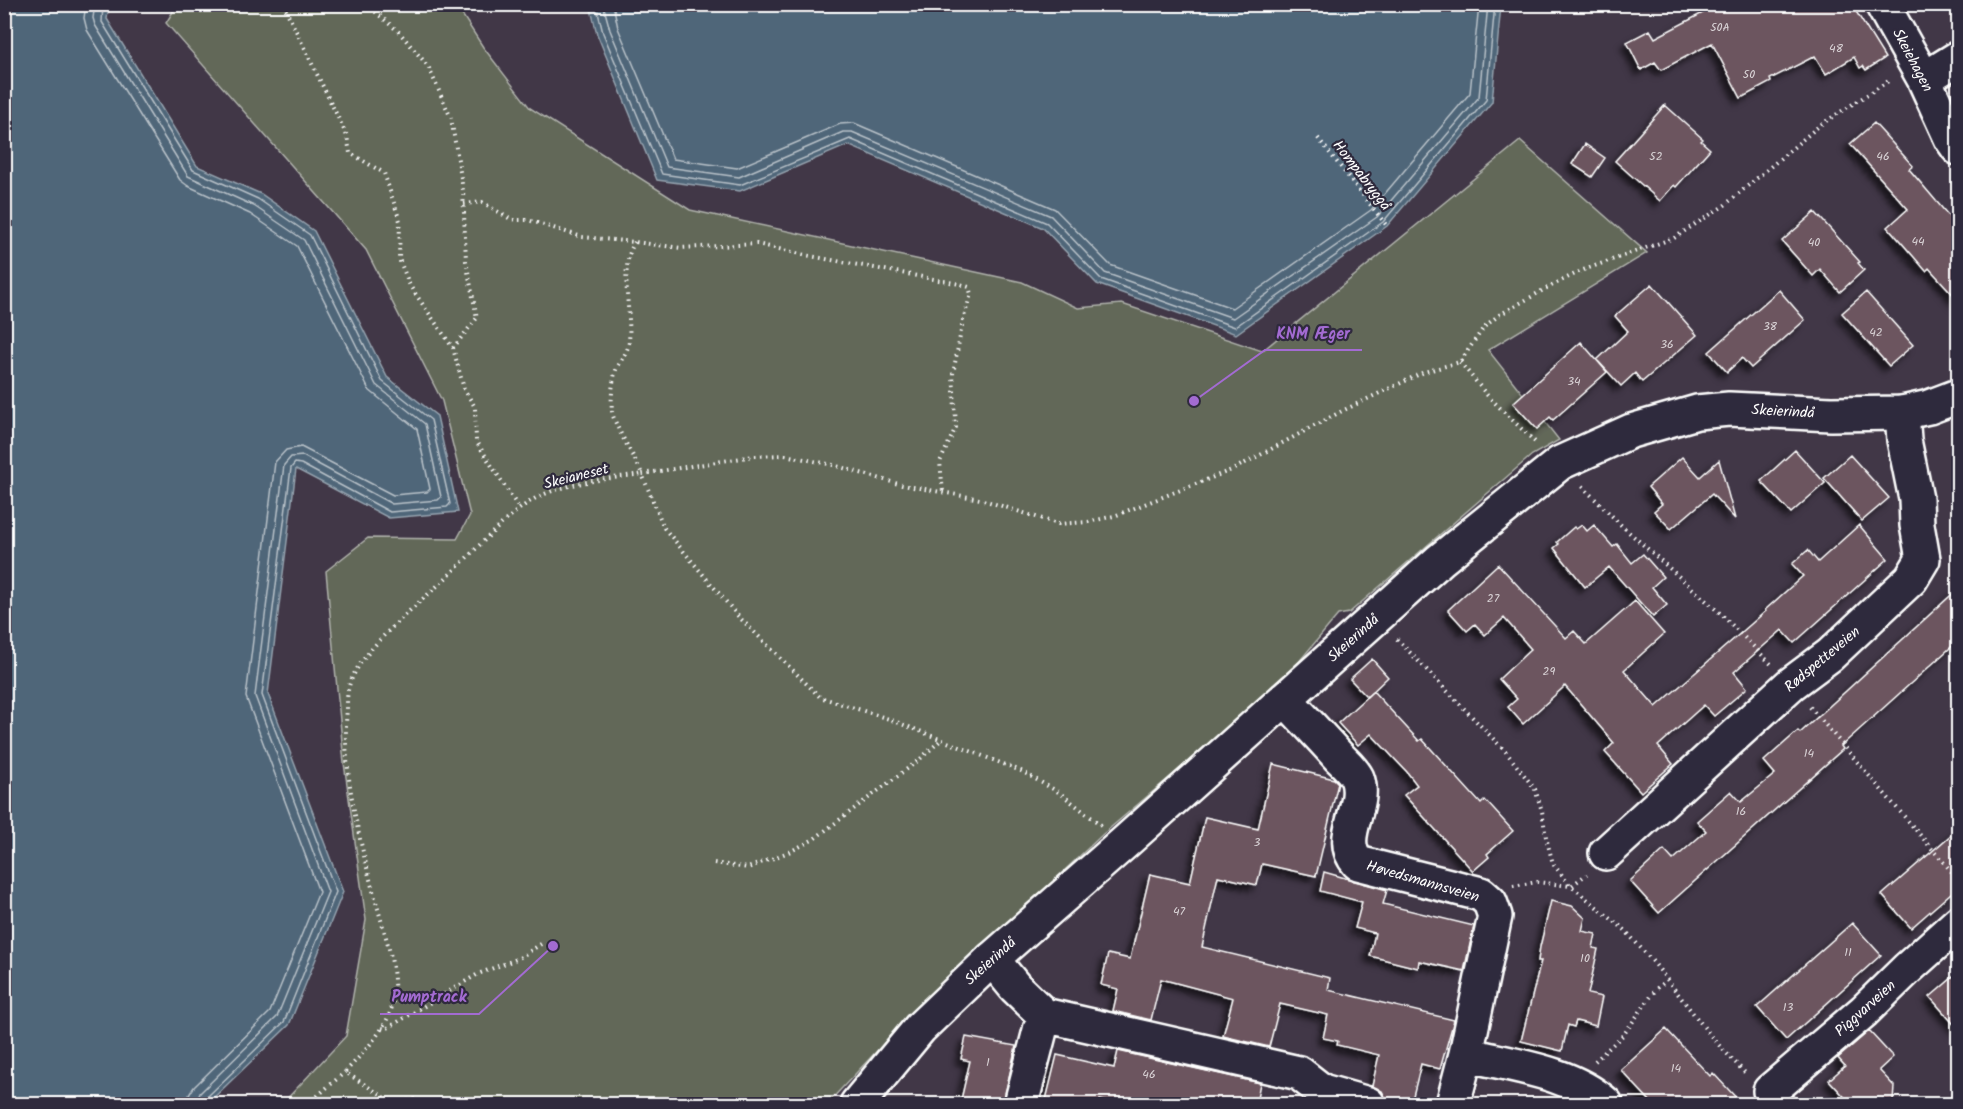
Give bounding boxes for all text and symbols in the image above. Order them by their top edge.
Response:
house number: 50A [1710,18,1730,37]
street label: Skeiehagen [1885,24,1939,97]
house number: 48 [1829,39,1844,58]
house number: 50 [1743,65,1755,84]
street label: Hompabryggå [1326,135,1397,217]
house number: 52 [1649,147,1663,166]
house number: 46 [1876,147,1890,166]
house number: 44 [1911,232,1925,251]
house number: 40 [1808,233,1820,252]
callout: KNM Æger [1265,316,1362,350]
house number: 38 [1763,317,1778,336]
text: KNM Æger [1276,322,1351,347]
house number: 42 [1869,323,1883,342]
house number: 36 [1660,335,1674,354]
house number: 34 [1567,372,1581,391]
street label: Skeierindå [1751,398,1816,426]
street label: Skeianeset [541,457,611,497]
house number: 27 [1487,589,1500,608]
street label: Skeierindå [1322,608,1386,669]
street label: Rødspetteveien [1779,621,1866,699]
house number: 29 [1543,662,1556,681]
house number: 14 [1804,744,1815,763]
house number: 16 [1736,802,1746,821]
house number: 3 [1254,833,1261,852]
street label: Høvedsmannsveien [1363,854,1482,910]
house number: 47 [1173,902,1186,921]
street label: Skeierindå [959,931,1023,992]
house number: 11 [1844,943,1852,962]
house number: 10 [1580,949,1590,968]
street label: Piggvarveien [1830,974,1902,1043]
callout: Pumptrack [380,980,479,1014]
text: Pumptrack [391,985,468,1010]
house number: 13 [1783,998,1793,1017]
house number: 1 [986,1053,990,1072]
house number: 14 [1671,1059,1682,1078]
house number: 46 [1142,1065,1156,1084]

